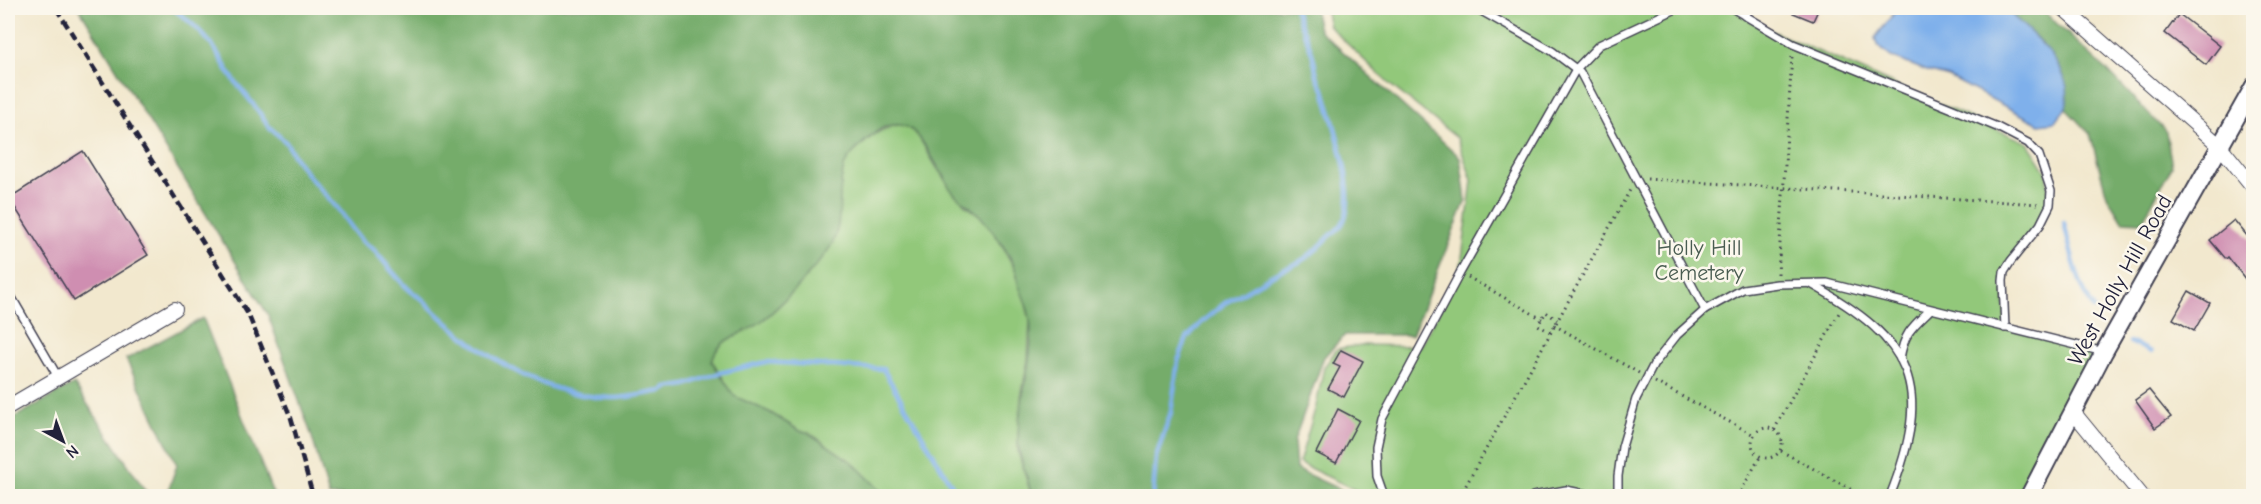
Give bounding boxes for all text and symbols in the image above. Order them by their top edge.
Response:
street label: West Holly Hill Road [2062,190,2178,370]
park label: Holly Hill Cemetery [1655,235,1744,286]
north arrow [33,411,93,471]
text: N [62,441,82,462]

